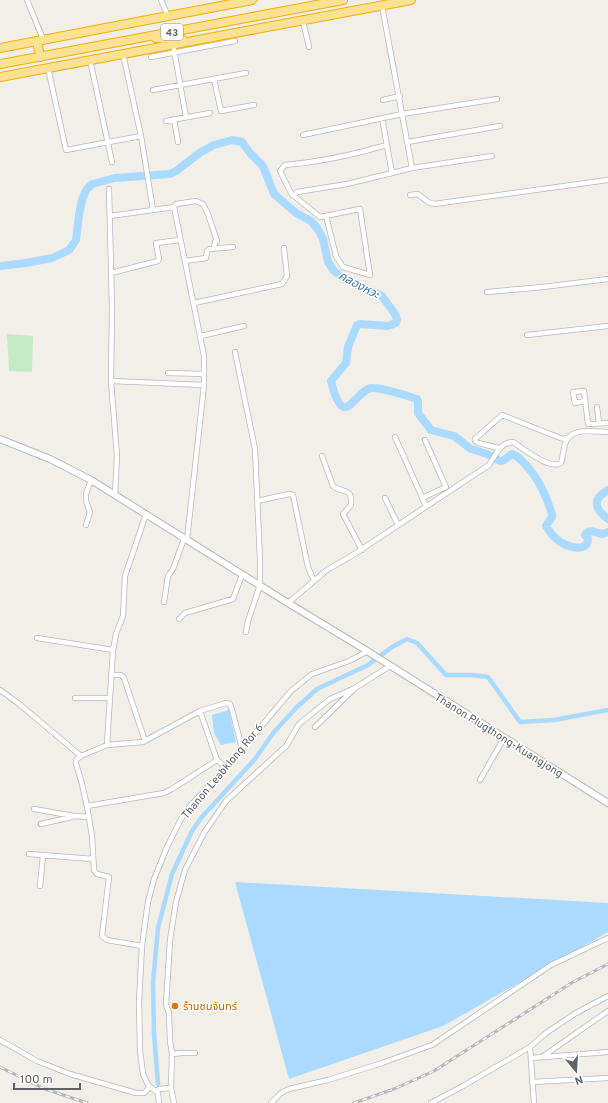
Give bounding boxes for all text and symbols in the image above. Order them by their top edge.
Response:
road number: 43 [161,24,183,40]
water label: คลองหวะ [335,268,383,304]
street label: Thanon Plugthong-Kuangjong [432,690,565,781]
street label: Thanon Leabklong Ror 6 [179,721,267,822]
place label: ร้านชมจันทร์ [183,1000,238,1014]
marker: ร้านชมจันทร์ [170,1001,180,1011]
north arrow [556,1051,596,1091]
scale bar [14,1065,80,1091]
text: 100 m [20,1072,53,1088]
text: N [573,1072,585,1087]

